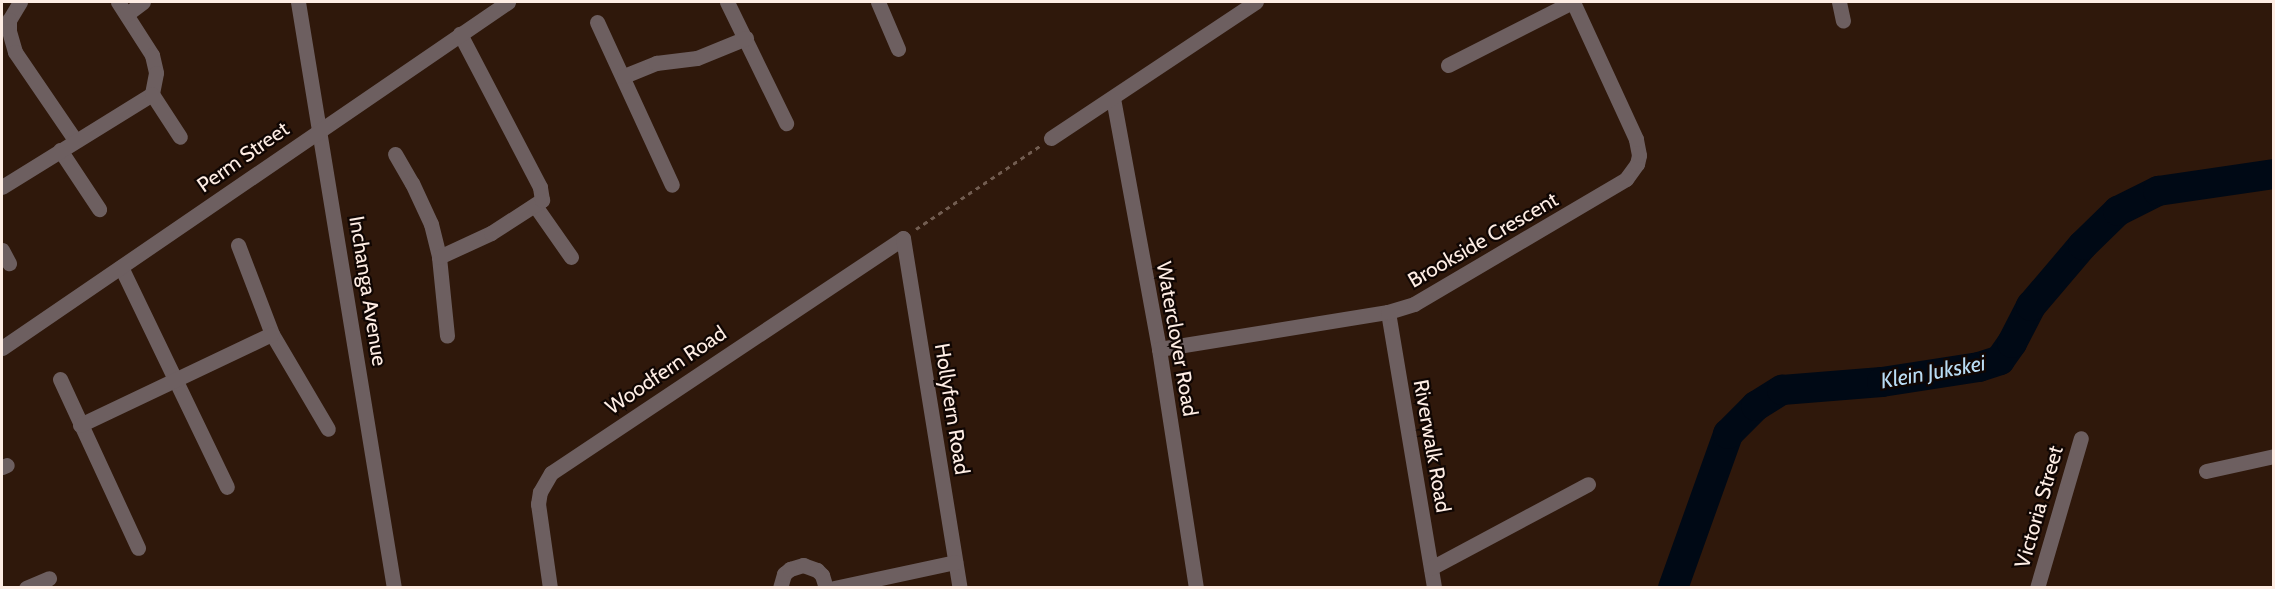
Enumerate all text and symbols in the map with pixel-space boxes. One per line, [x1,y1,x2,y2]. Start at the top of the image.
street label: Perm Street [192,116,294,198]
street label: Brookside Crescent [1404,187,1562,293]
street label: Inchanga Avenue [344,214,392,368]
street label: Waterclover Road [1151,260,1203,418]
street label: Woodfern Road [601,320,731,420]
street label: Hollyfern Road [929,342,975,476]
water label: Klein Jukskei [1879,350,1987,394]
street label: Riverwalk Road [1408,378,1456,514]
street label: Victoria Street [2010,443,2068,571]

